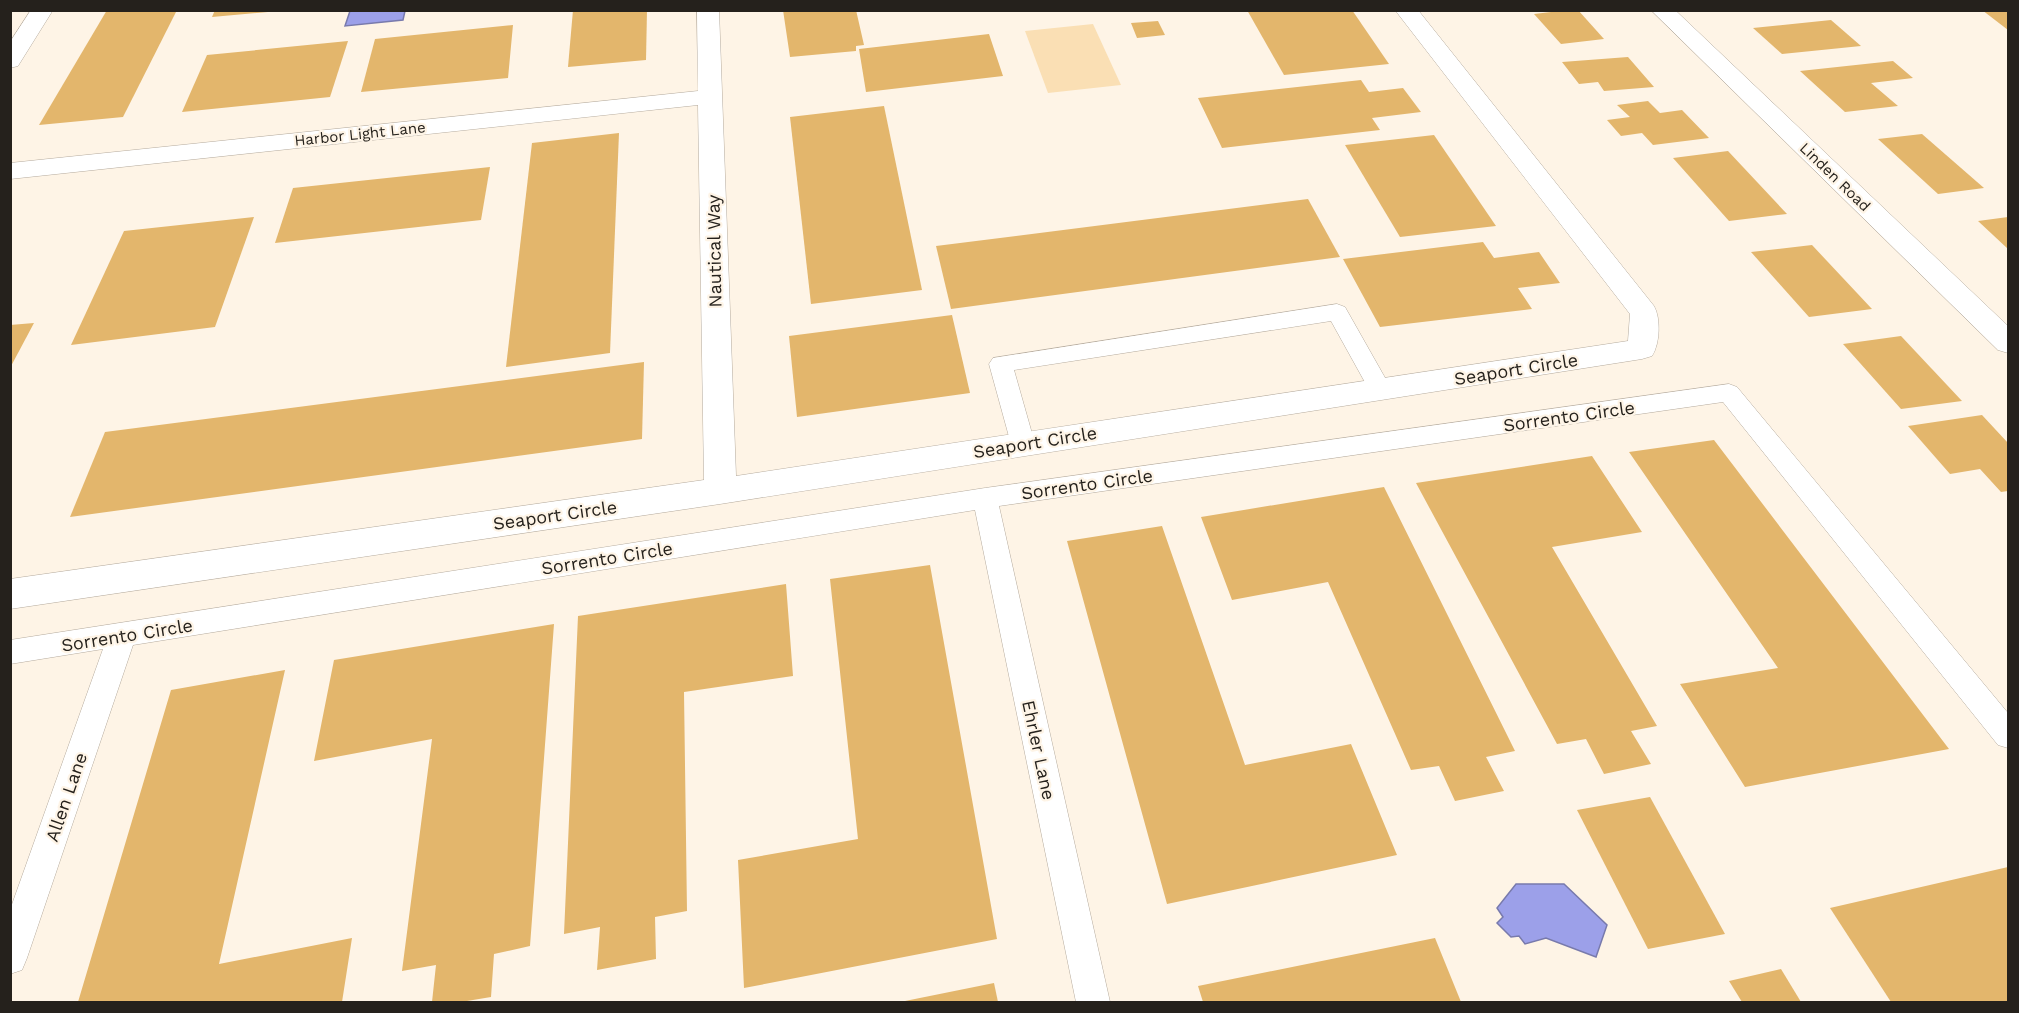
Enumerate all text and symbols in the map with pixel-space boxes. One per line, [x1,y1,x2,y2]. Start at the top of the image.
street label: Harbor Light Lane [294,118,426,150]
street label: Linden Road [1796,139,1874,215]
street label: Nautical Way [703,194,725,308]
street label: Seaport Circle [1453,349,1579,389]
street label: Sorrento Circle [1502,396,1636,436]
street label: Seaport Circle [972,422,1098,462]
street label: Sorrento Circle [1020,464,1154,504]
street label: Seaport Circle [492,496,618,534]
street label: Sorrento Circle [540,537,674,579]
street label: Sorrento Circle [60,614,194,656]
street label: Ehrler Lane [1018,698,1060,802]
street label: Allen Lane [41,750,91,844]

